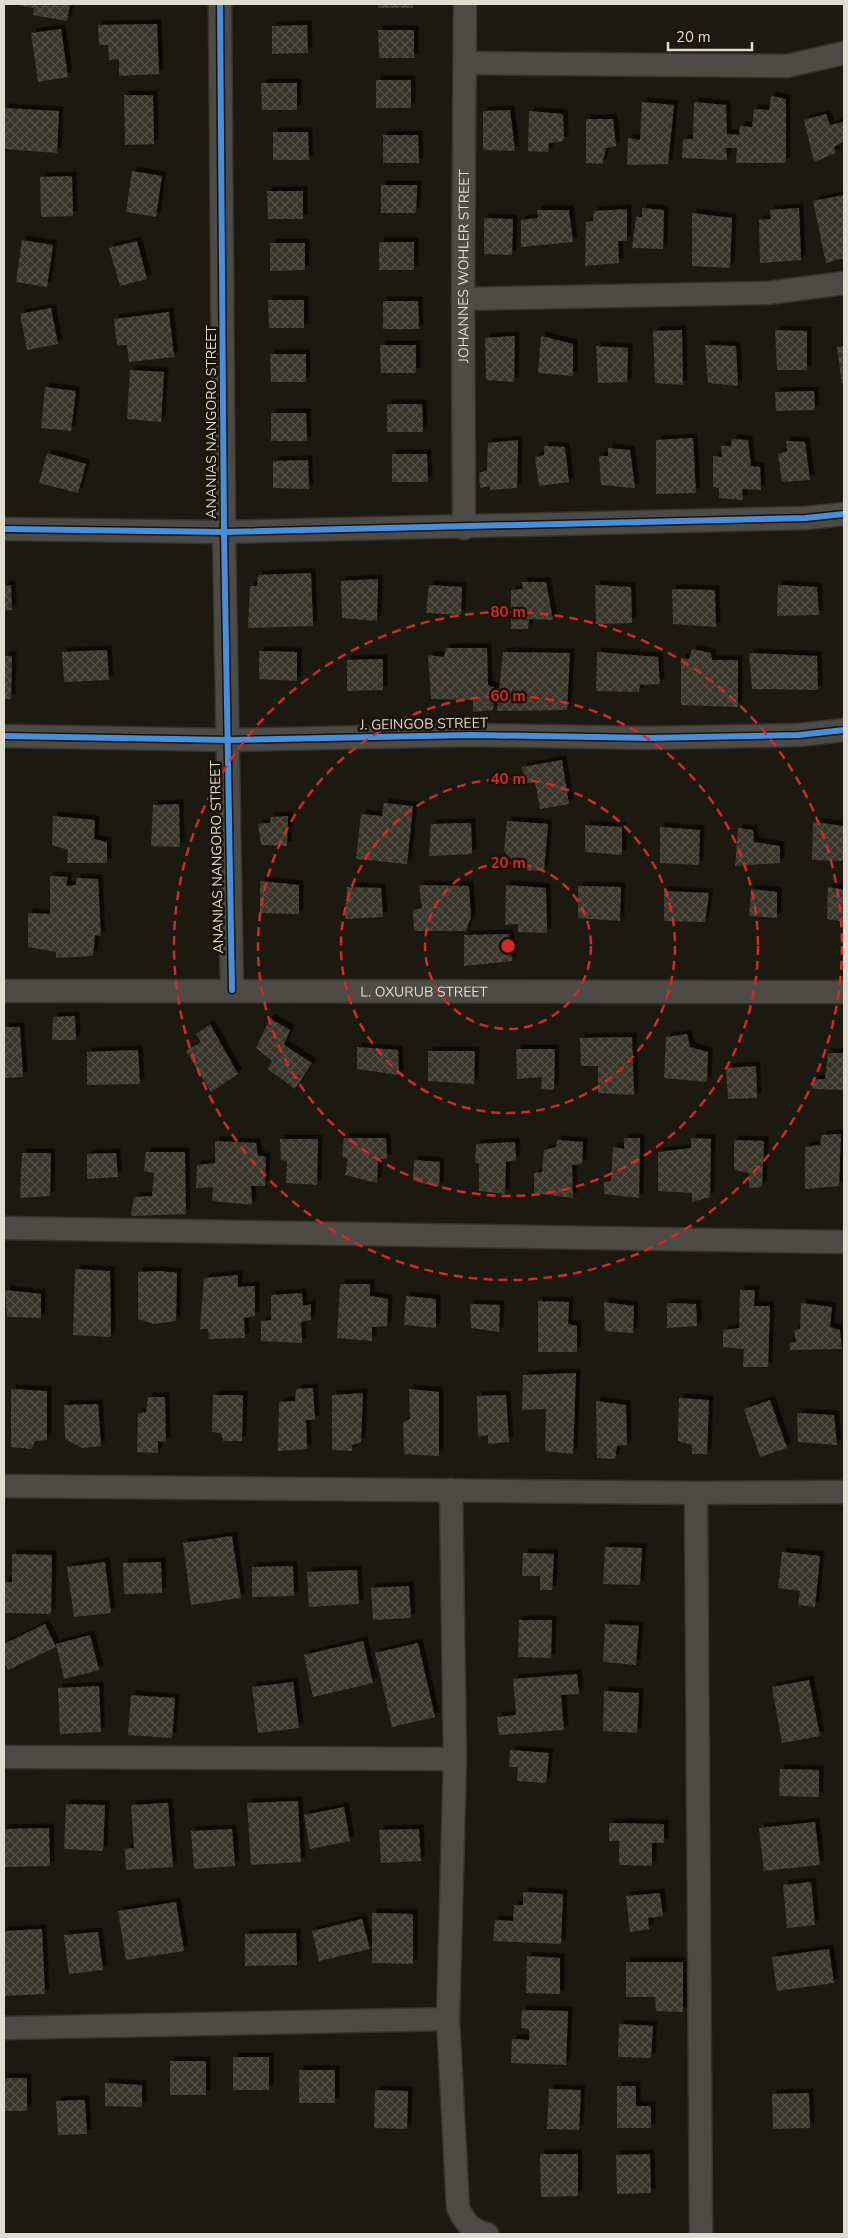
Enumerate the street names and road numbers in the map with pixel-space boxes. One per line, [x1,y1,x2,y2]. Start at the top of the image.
street label: JOHANNES WOHLER STREET [453,169,473,364]
street label: ANANIAS NANGORO STREET [202,325,221,519]
street label: J. GEINGOB STREET [359,713,489,735]
street label: ANANIAS NANGORO STREET [206,760,228,954]
street label: L. OXURUB STREET [360,982,488,1001]

